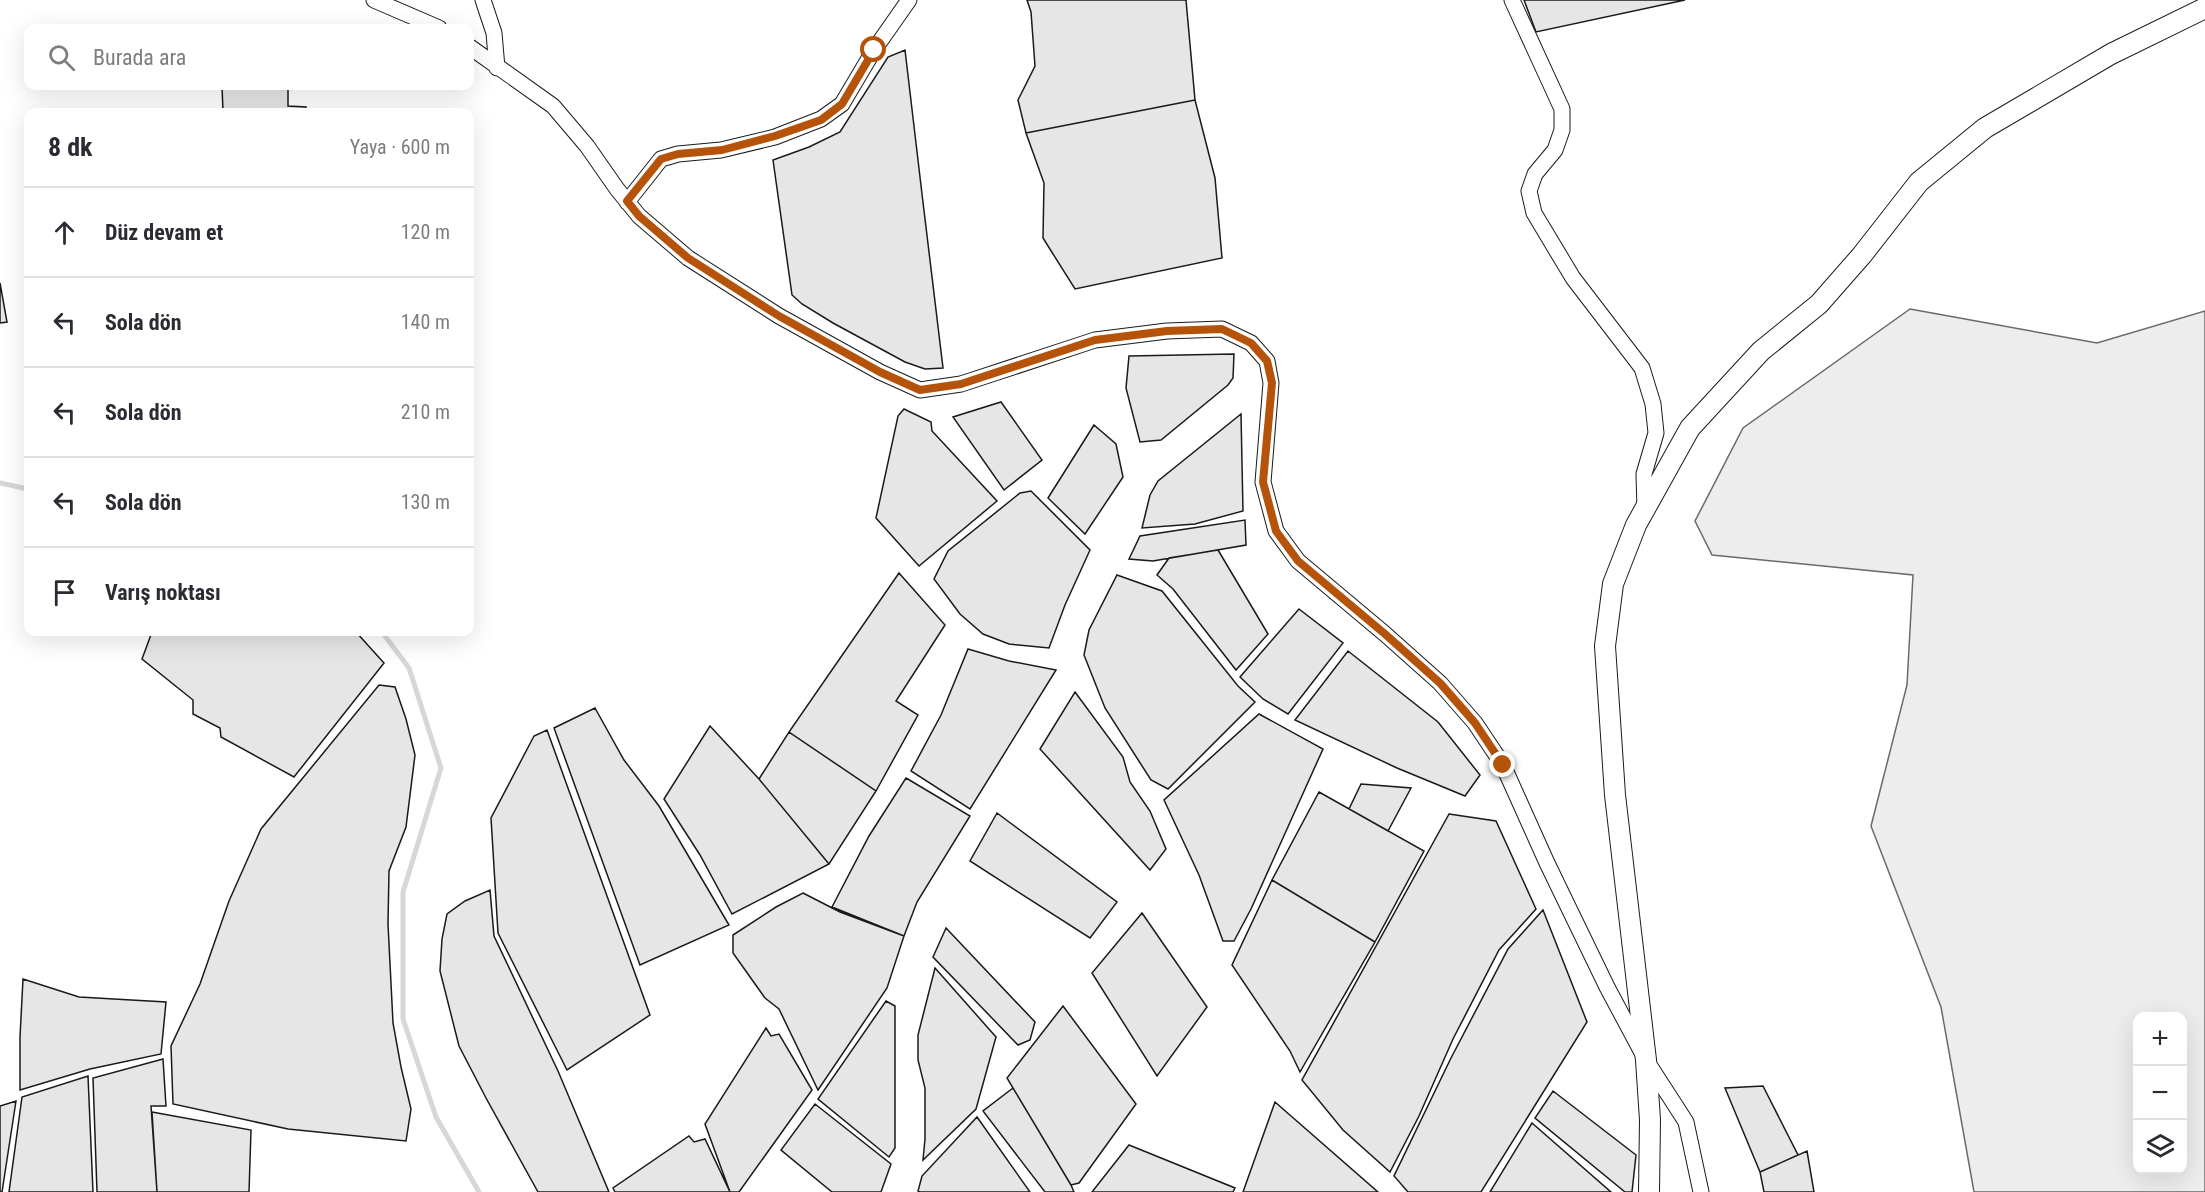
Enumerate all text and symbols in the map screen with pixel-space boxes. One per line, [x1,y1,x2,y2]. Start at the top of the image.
search box [24,24,474,90]
route start [860,36,886,62]
icon: search [45,41,78,74]
text: Burada ara [93,45,186,70]
text: 8 dk [48,132,92,162]
text: Yaya · 600 m [350,135,450,159]
icon: ahead [48,216,81,249]
text: Düz devam et [105,220,223,245]
text: 120 m [401,220,450,244]
icon: left [48,306,81,339]
text: Sola dön [105,310,181,335]
text: 140 m [401,310,450,334]
icon: left [48,396,81,429]
text: Sola dön [105,400,181,425]
text: 210 m [401,400,450,424]
icon: left [48,486,81,519]
text: Sola dön [105,490,181,515]
text: 130 m [401,490,450,514]
icon: arrive [48,576,81,609]
text: Varış noktası [105,580,221,605]
route end [1489,751,1515,777]
map controls [2133,1012,2187,1174]
button: + [2133,1012,2187,1066]
button: − [2133,1066,2187,1120]
button: layers [2133,1120,2187,1174]

